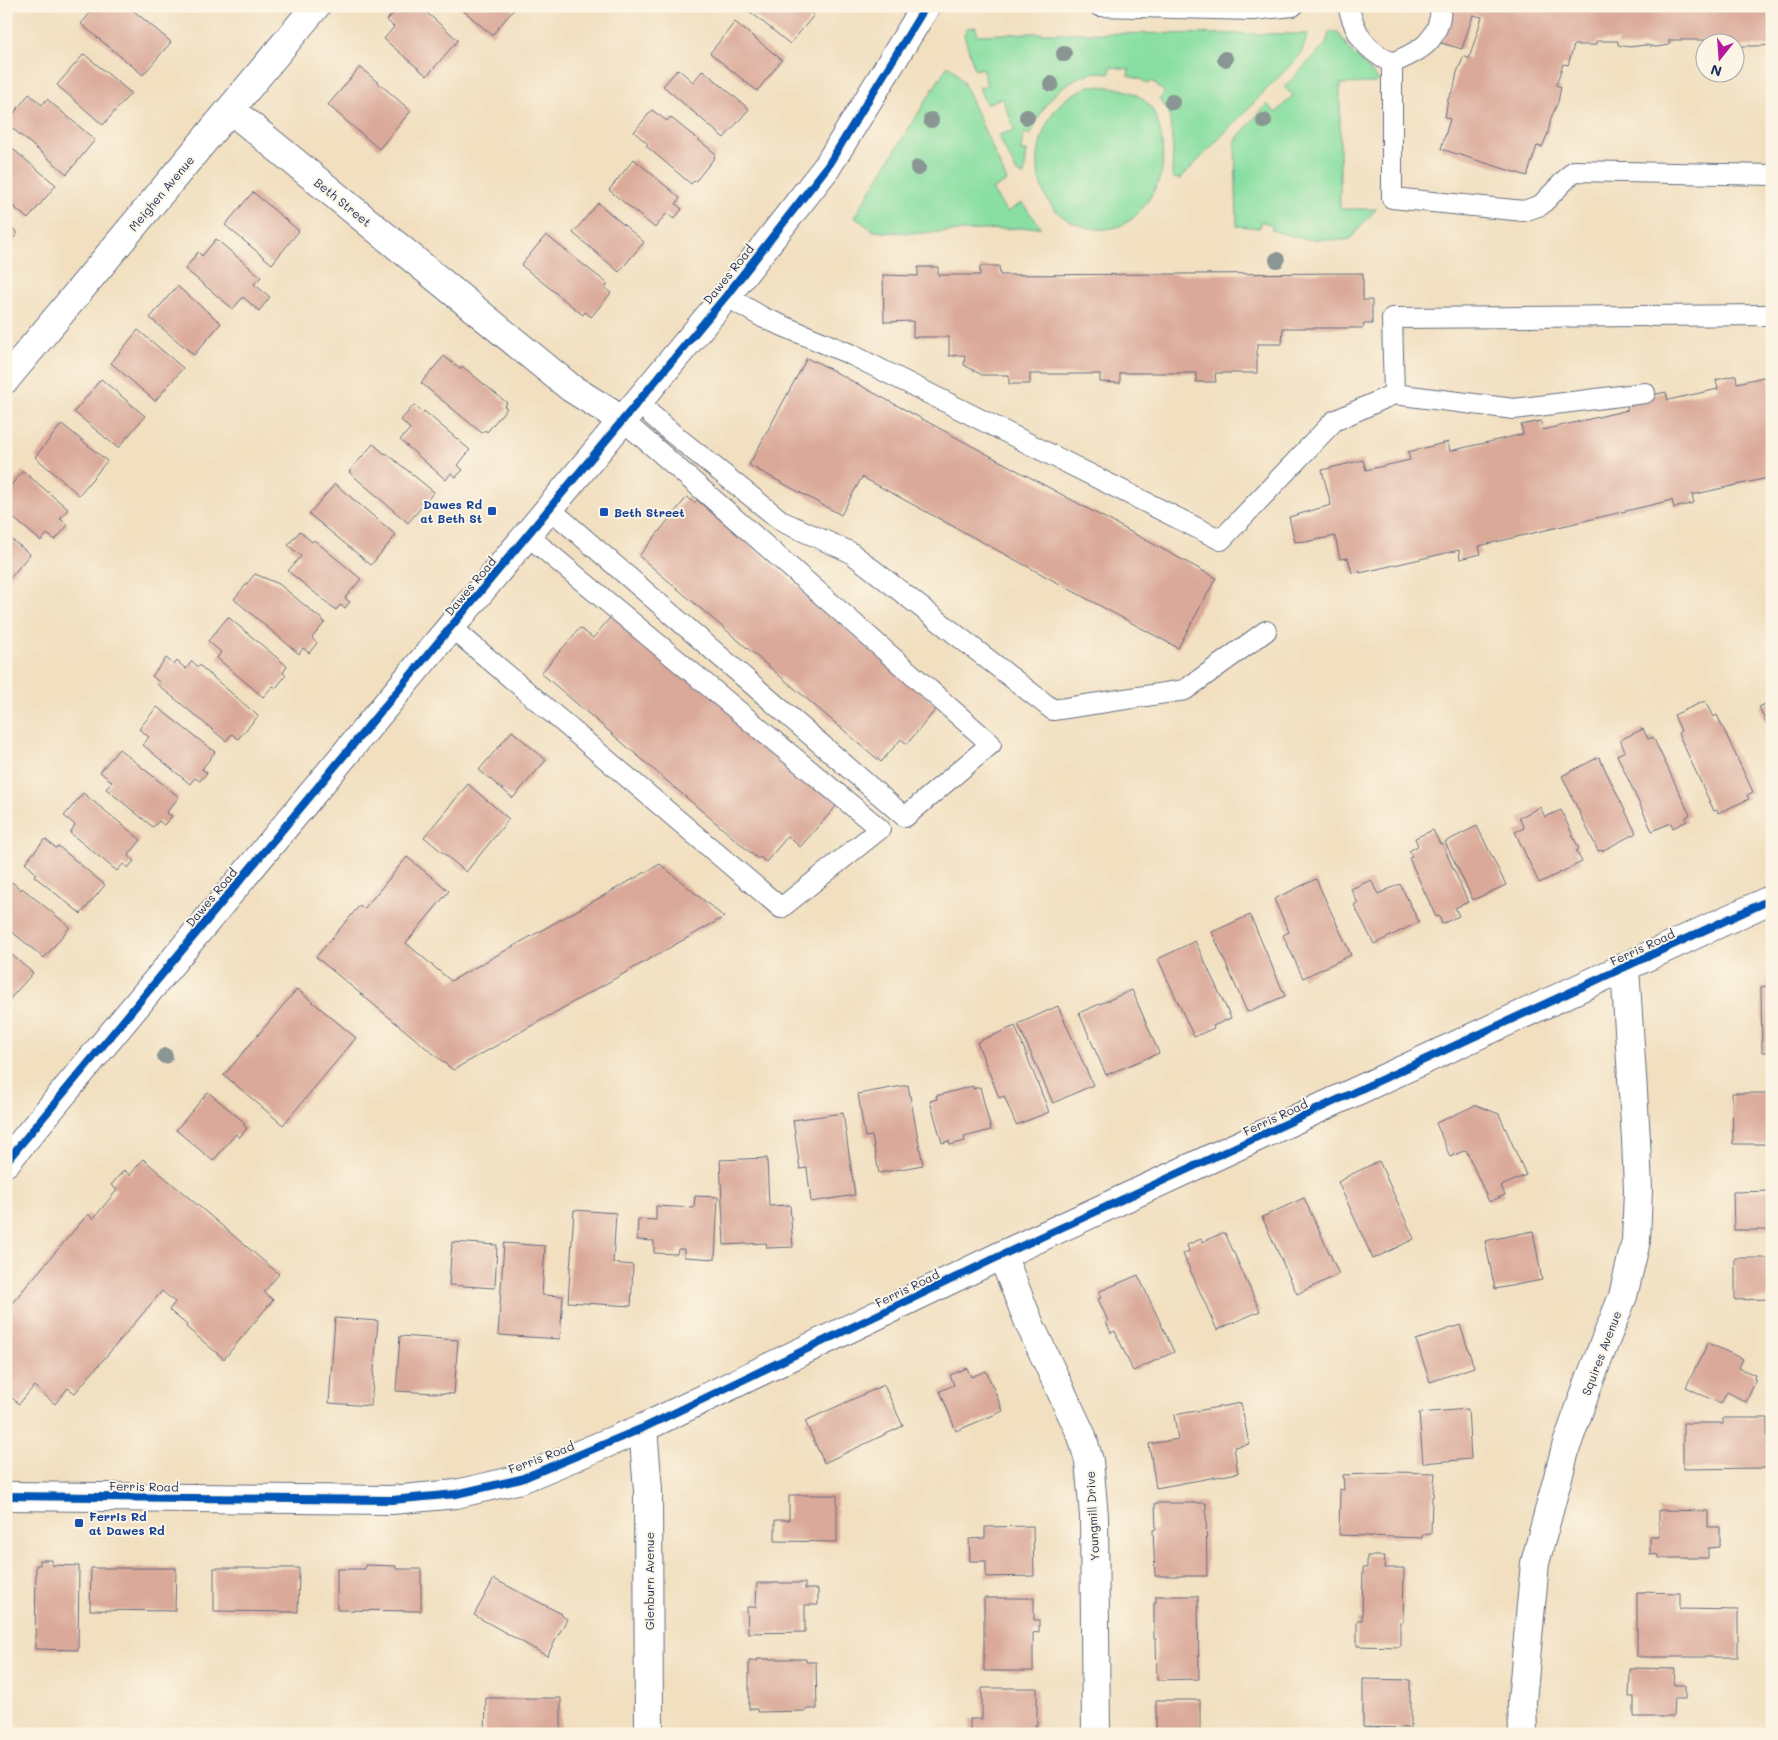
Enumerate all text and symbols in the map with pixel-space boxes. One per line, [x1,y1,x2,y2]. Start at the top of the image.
north arrow [1696,32,1746,82]
text: N [1708,60,1724,82]
street label: Meighen Avenue [125,152,197,234]
street label: Beth Street [311,174,375,230]
street label: Dawes Road [699,241,757,307]
place label: Dawes Rd at Beth St [420,496,482,526]
place label: Beth Street [614,504,685,520]
marker: Dawes Rd at Beth St [486,505,498,517]
marker: Beth Street [598,506,610,518]
street label: Dawes Road [441,553,500,619]
street label: Dawes Road [182,864,241,930]
street label: Ferris Road [1607,925,1677,969]
street label: Ferris Road [1240,1095,1310,1139]
street label: Ferris Road [872,1265,942,1310]
street label: Squires Avenue [1578,1308,1624,1398]
street label: Ferris Road [506,1437,577,1477]
street label: Youngmill Drive [1082,1471,1102,1561]
street label: Ferris Road [109,1477,179,1495]
place label: Ferris Rd at Dawes Rd [89,1508,165,1538]
marker: Ferris Rd at Dawes Rd [73,1517,85,1529]
street label: Glenburn Avenue [641,1532,657,1630]

